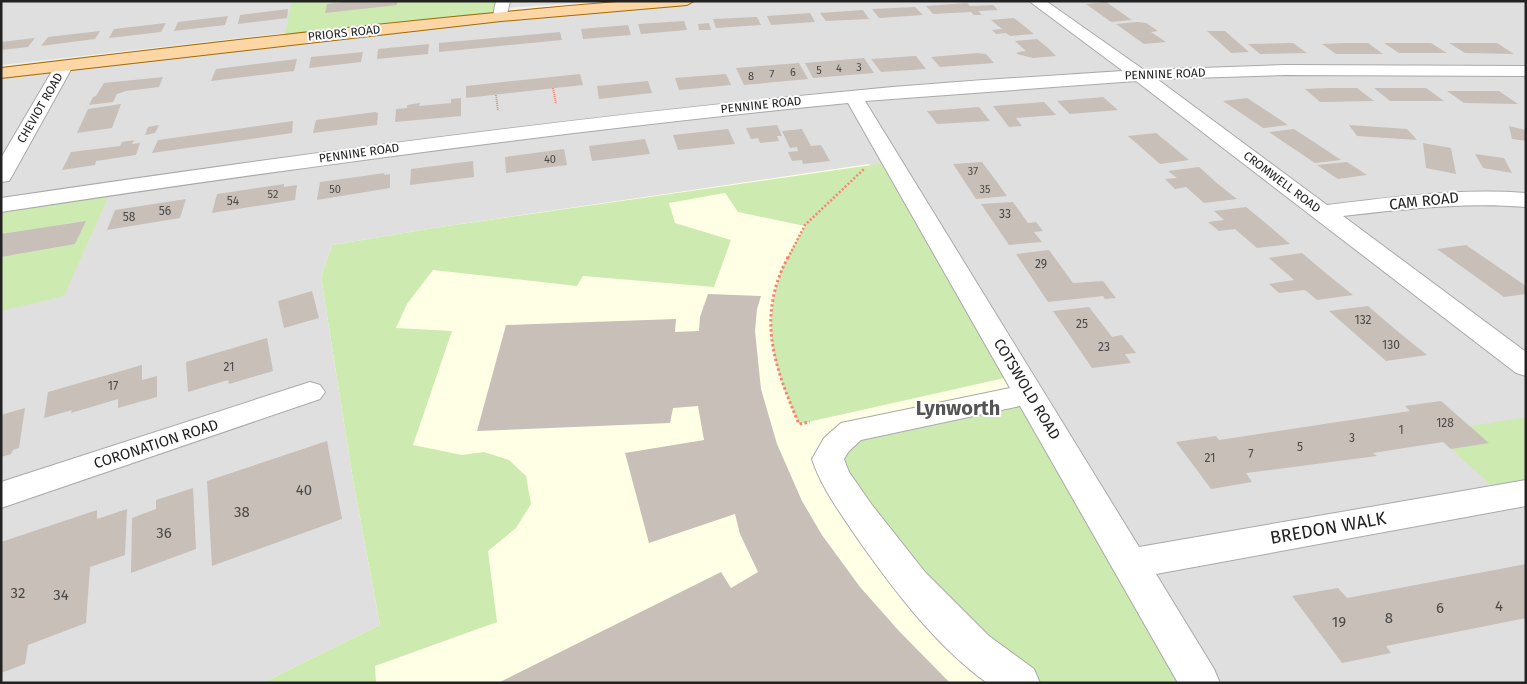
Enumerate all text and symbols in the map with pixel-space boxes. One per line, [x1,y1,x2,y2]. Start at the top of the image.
street label: PRIORS ROAD [307,22,381,44]
house number: 3 [856,61,862,74]
house number: 4 [836,62,842,75]
house number: 5 [816,64,822,77]
house number: 6 [790,66,796,79]
street label: PENNINE ROAD [1124,66,1206,82]
house number: 7 [770,68,775,81]
street label: CHEVIOT ROAD [14,70,66,146]
house number: 8 [748,70,754,83]
street label: PENNINE ROAD [720,94,802,116]
street label: PENNINE ROAD [318,140,400,166]
street label: CROMWELL ROAD [1241,148,1323,216]
house number: 40 [544,153,556,166]
house number: 37 [968,165,978,178]
house number: 50 [329,183,341,196]
house number: 35 [980,183,991,196]
house number: 52 [268,188,278,201]
street label: CAM ROAD [1388,188,1460,214]
house number: 54 [227,194,240,208]
house number: 56 [159,204,171,218]
house number: 33 [999,207,1011,221]
house number: 58 [123,210,136,224]
house number: 29 [1035,257,1047,271]
house number: 132 [1354,313,1372,327]
house number: 25 [1076,317,1088,331]
street label: COTSWOLD ROAD [990,335,1064,443]
house number: 130 [1382,338,1400,352]
house number: 23 [1098,340,1110,354]
house number: 21 [224,360,234,374]
house number: 17 [108,379,118,393]
district label: Lynworth [916,396,1000,420]
street label: CORONATION ROAD [91,415,221,473]
house number: 128 [1436,416,1454,430]
house number: 1 [1398,423,1404,437]
house number: 3 [1349,431,1355,445]
house number: 5 [1297,440,1303,454]
house number: 7 [1248,447,1254,461]
house number: 21 [1205,451,1215,465]
house number: 40 [296,481,312,499]
house number: 38 [234,503,250,521]
street label: BREDON WALK [1268,507,1388,549]
house number: 36 [156,524,172,542]
house number: 32 [11,584,25,602]
house number: 34 [53,586,69,604]
house number: 4 [1495,597,1503,615]
house number: 6 [1436,599,1444,617]
house number: 8 [1385,609,1393,627]
house number: 19 [1332,613,1346,631]

